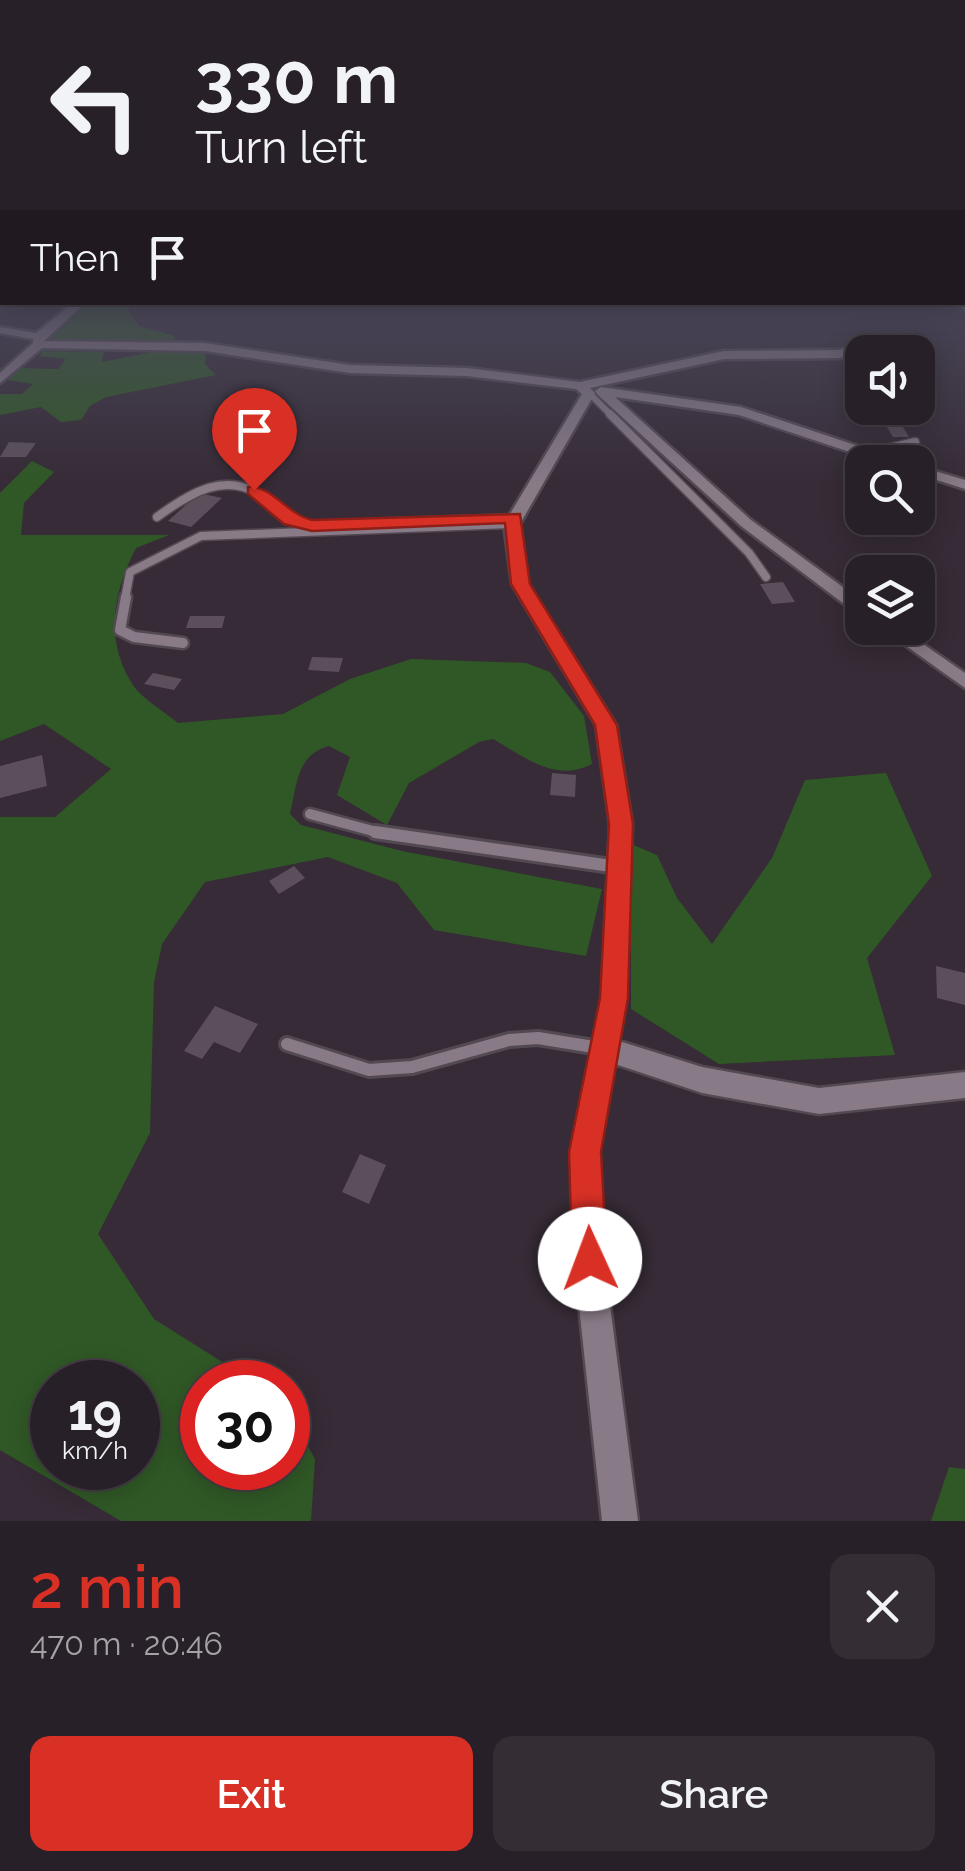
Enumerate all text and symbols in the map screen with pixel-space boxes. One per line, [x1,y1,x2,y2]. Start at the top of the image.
text: 330 m [195,37,398,119]
icon: left [30,40,160,170]
text: Turn left [195,121,367,174]
icon: arrive [140,230,195,285]
text: Then [30,235,120,280]
map controls [845,335,935,645]
button: sound [845,335,935,425]
pin [212,388,297,491]
icon: arrive [227,403,282,458]
button: search [845,445,935,535]
button: layers [845,555,935,645]
position arrow [538,1207,642,1311]
speed limit sign: 30 [180,1360,310,1490]
text: 19 [68,1383,122,1442]
text: km/h [62,1435,128,1465]
text: 2 min [30,1552,184,1622]
button: close [830,1554,935,1659]
text: 470 m · 20:46 [30,1625,223,1662]
button: Exit [30,1736,473,1851]
button: Share [493,1736,935,1851]

